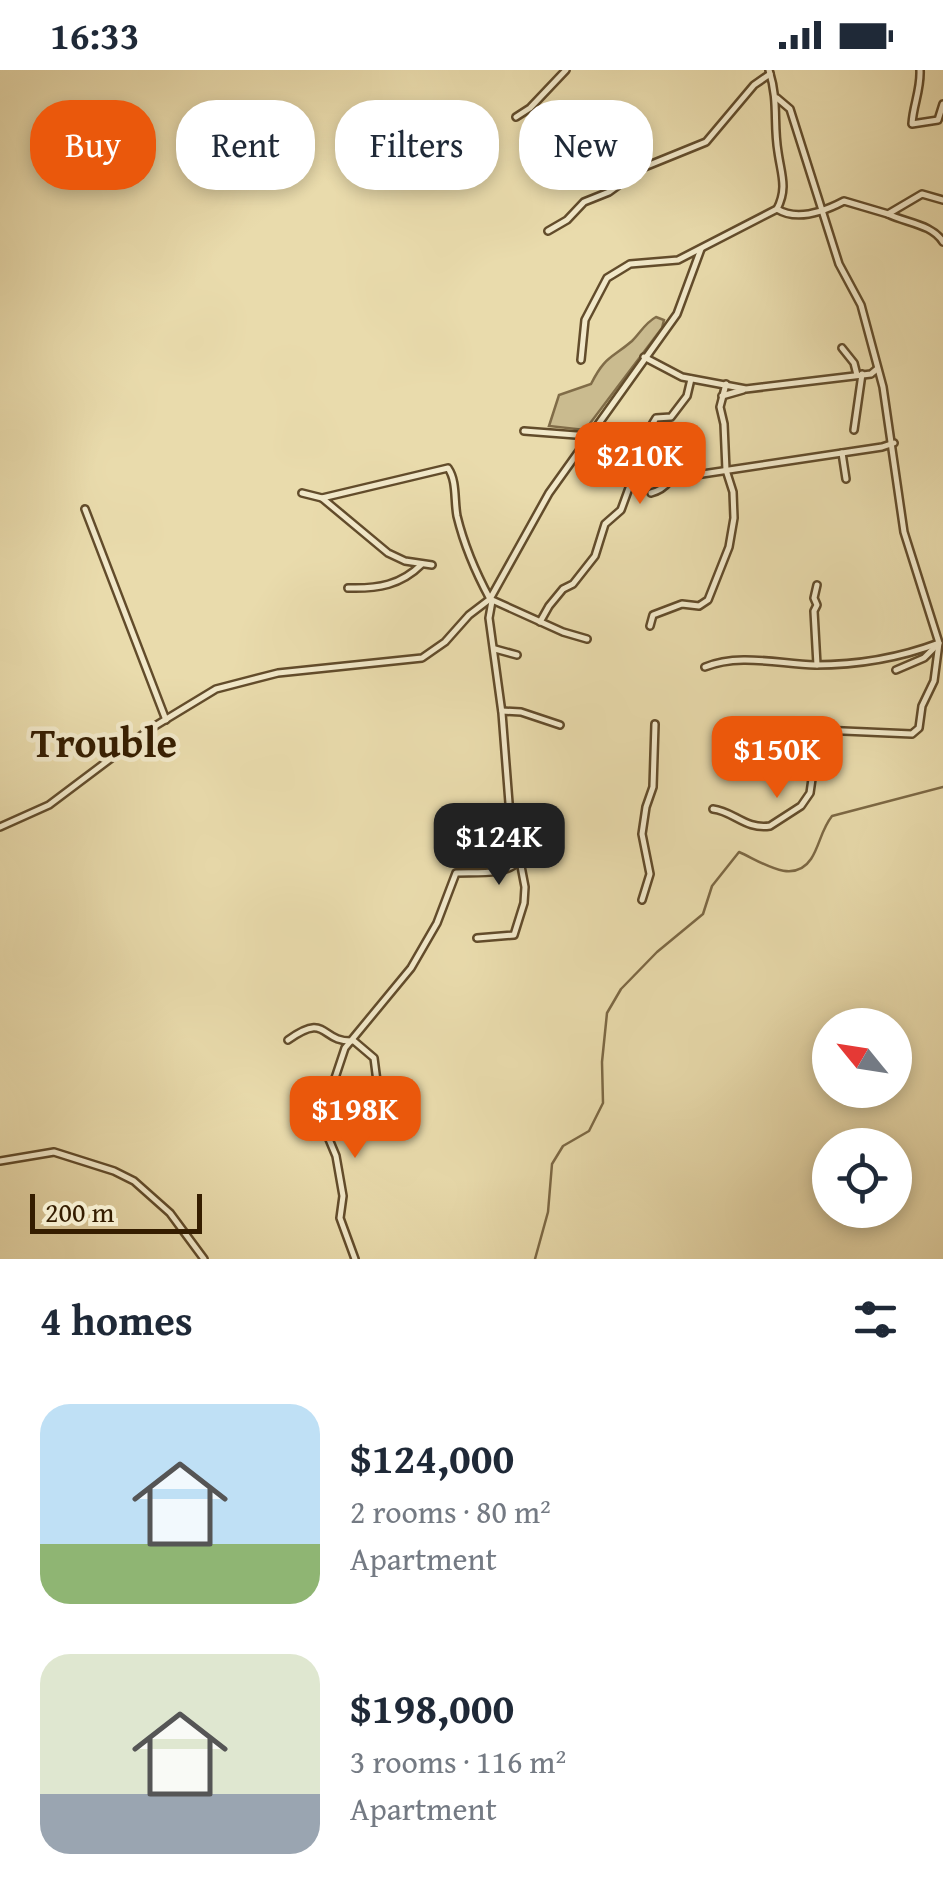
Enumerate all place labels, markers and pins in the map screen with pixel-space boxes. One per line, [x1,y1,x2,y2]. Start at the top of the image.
pin: $210K [570,422,710,507]
pin: $150K [707,716,847,801]
pin: $124K [429,803,569,888]
pin: $198K [285,1076,425,1161]

